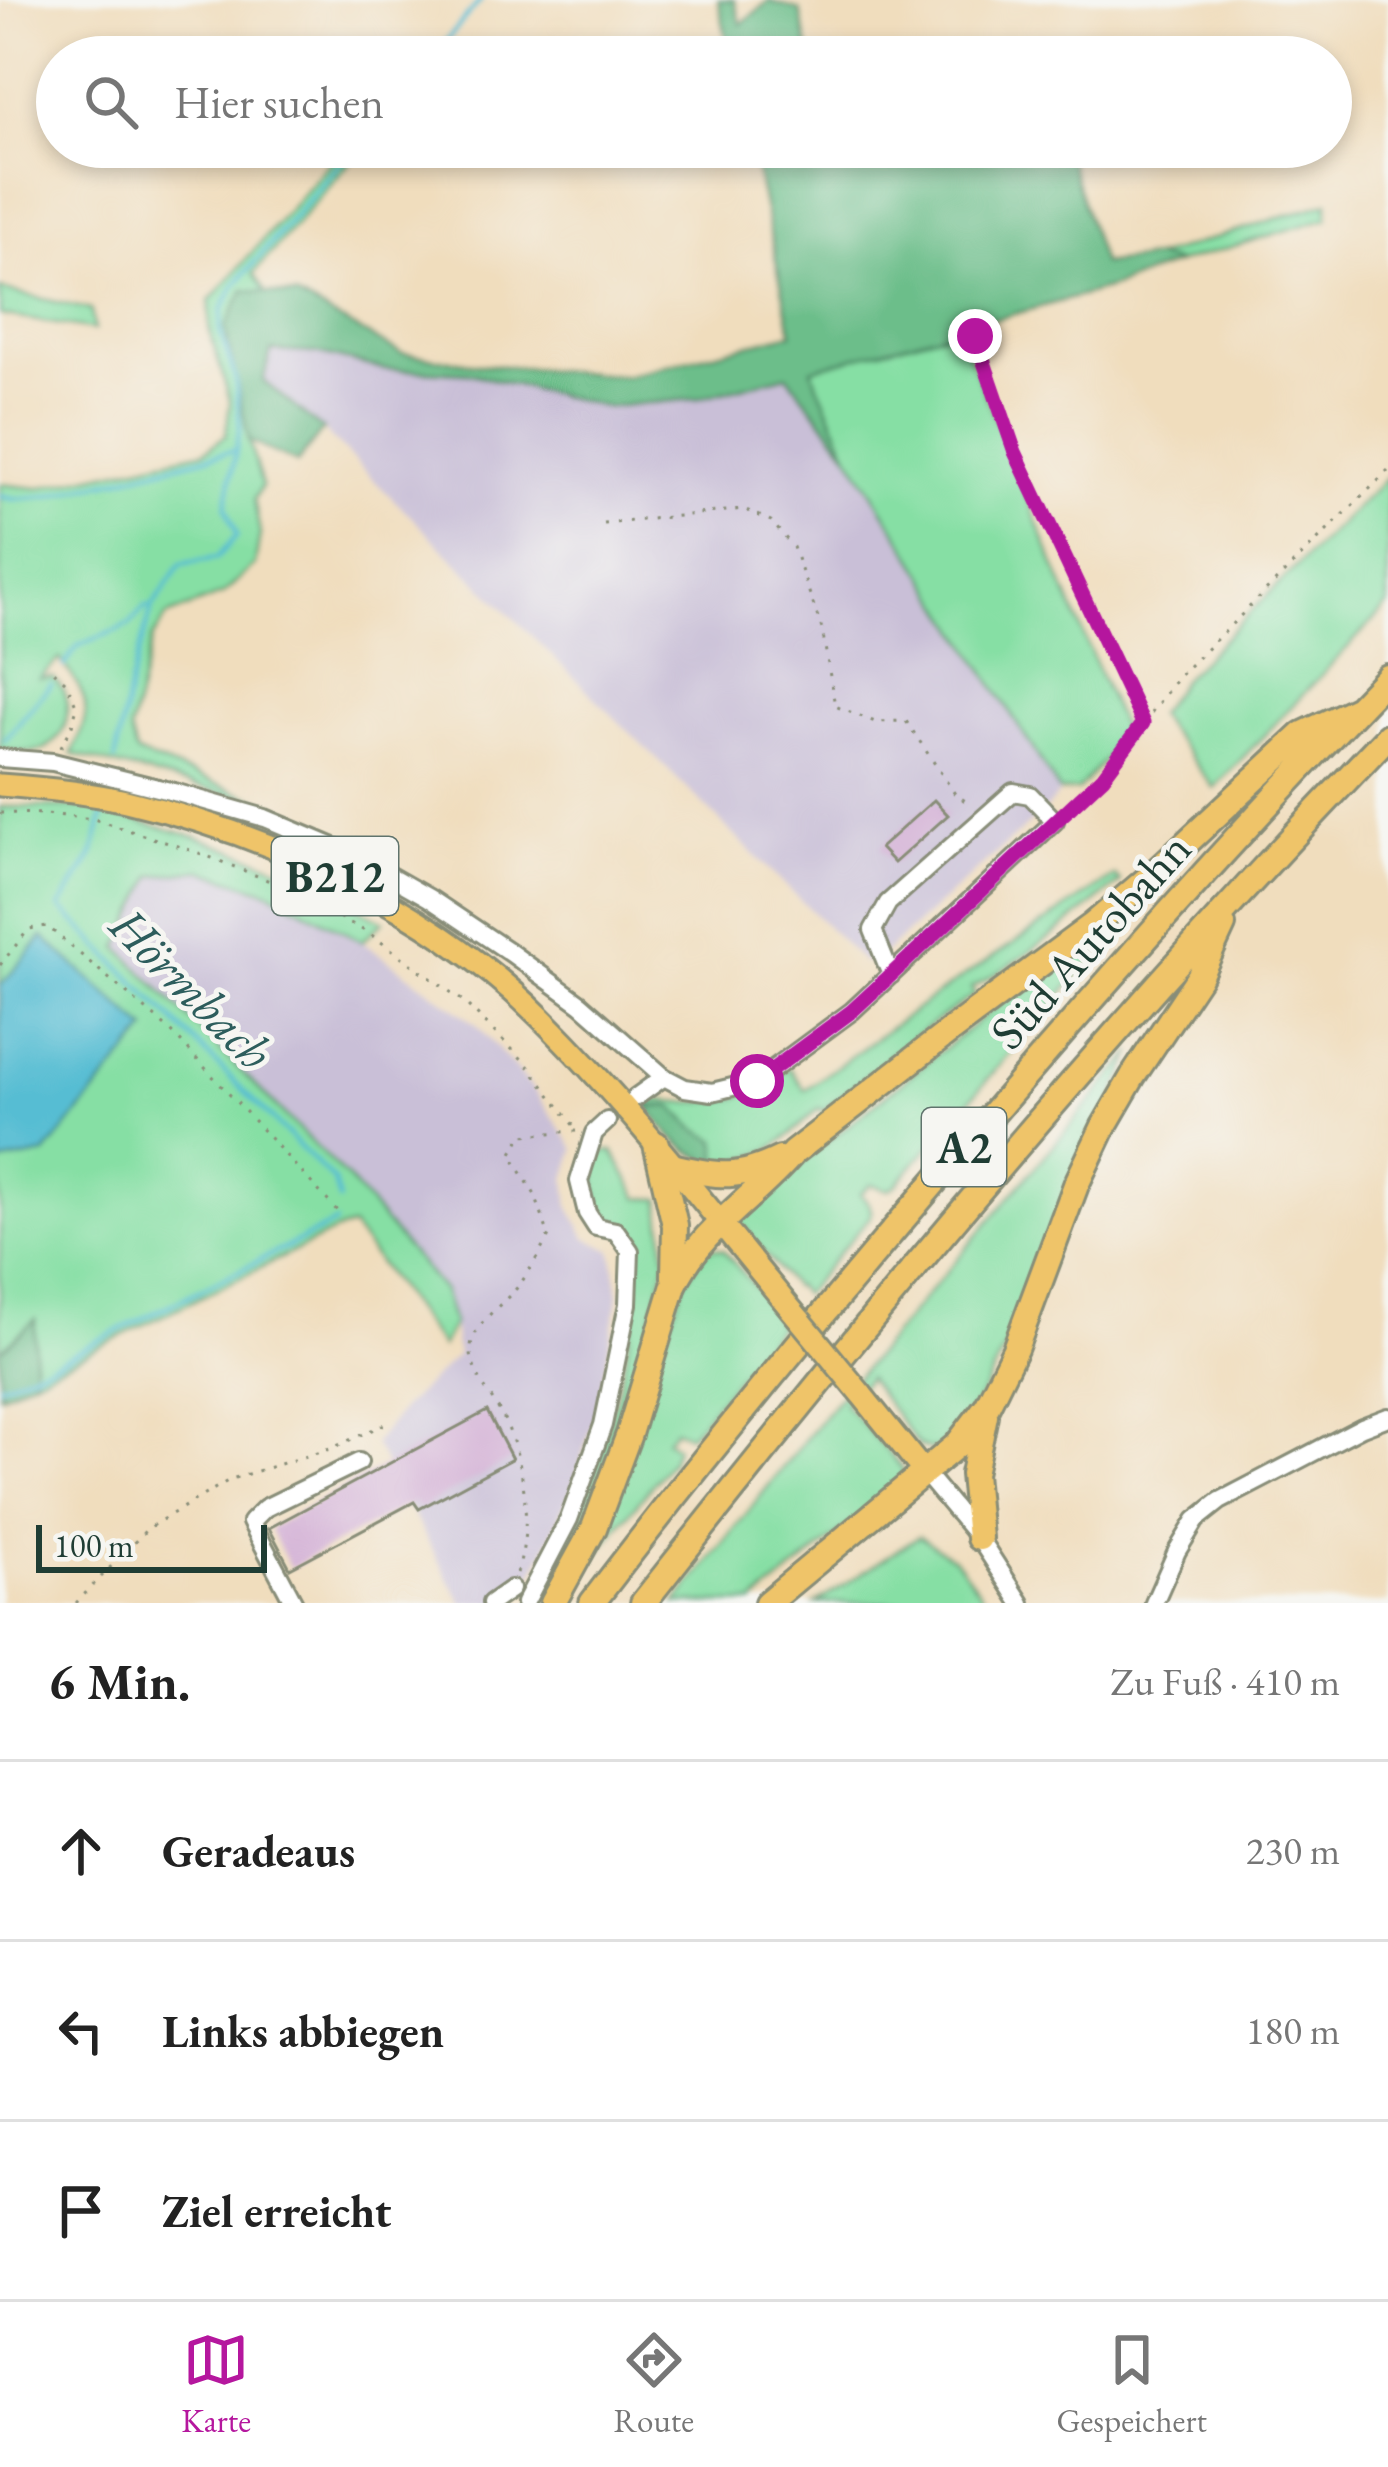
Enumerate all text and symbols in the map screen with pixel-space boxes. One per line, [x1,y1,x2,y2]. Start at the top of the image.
search box [36,36,1352,168]
icon: search [78,69,144,135]
text: Hier suchen [174,73,384,131]
route end [948,309,1002,363]
street label: Süd Autobahn [976,818,1204,1062]
road number: B212 [272,837,398,915]
water label: Hörmbach [95,891,288,1084]
route start [730,1054,784,1108]
road number: A2 [922,1108,1006,1186]
scale bar [36,1519,267,1572]
text: 100 m [54,1524,134,1567]
text: 6 Min. [48,1648,190,1714]
text: Zu Fuß · 410 m [1110,1656,1340,1707]
icon: ahead [48,1818,114,1884]
text: Geradeaus [162,1822,355,1880]
text: 230 m [1246,1825,1340,1876]
icon: left [48,1998,114,2064]
text: Links abbiegen [162,2002,444,2060]
text: 180 m [1246,2005,1340,2056]
icon: arrive [48,2178,114,2244]
text: Ziel erreicht [162,2182,391,2240]
tab: Karte [181,2327,251,2442]
tab: Route [614,2327,694,2442]
tab: Gespeichert [1056,2327,1207,2442]

